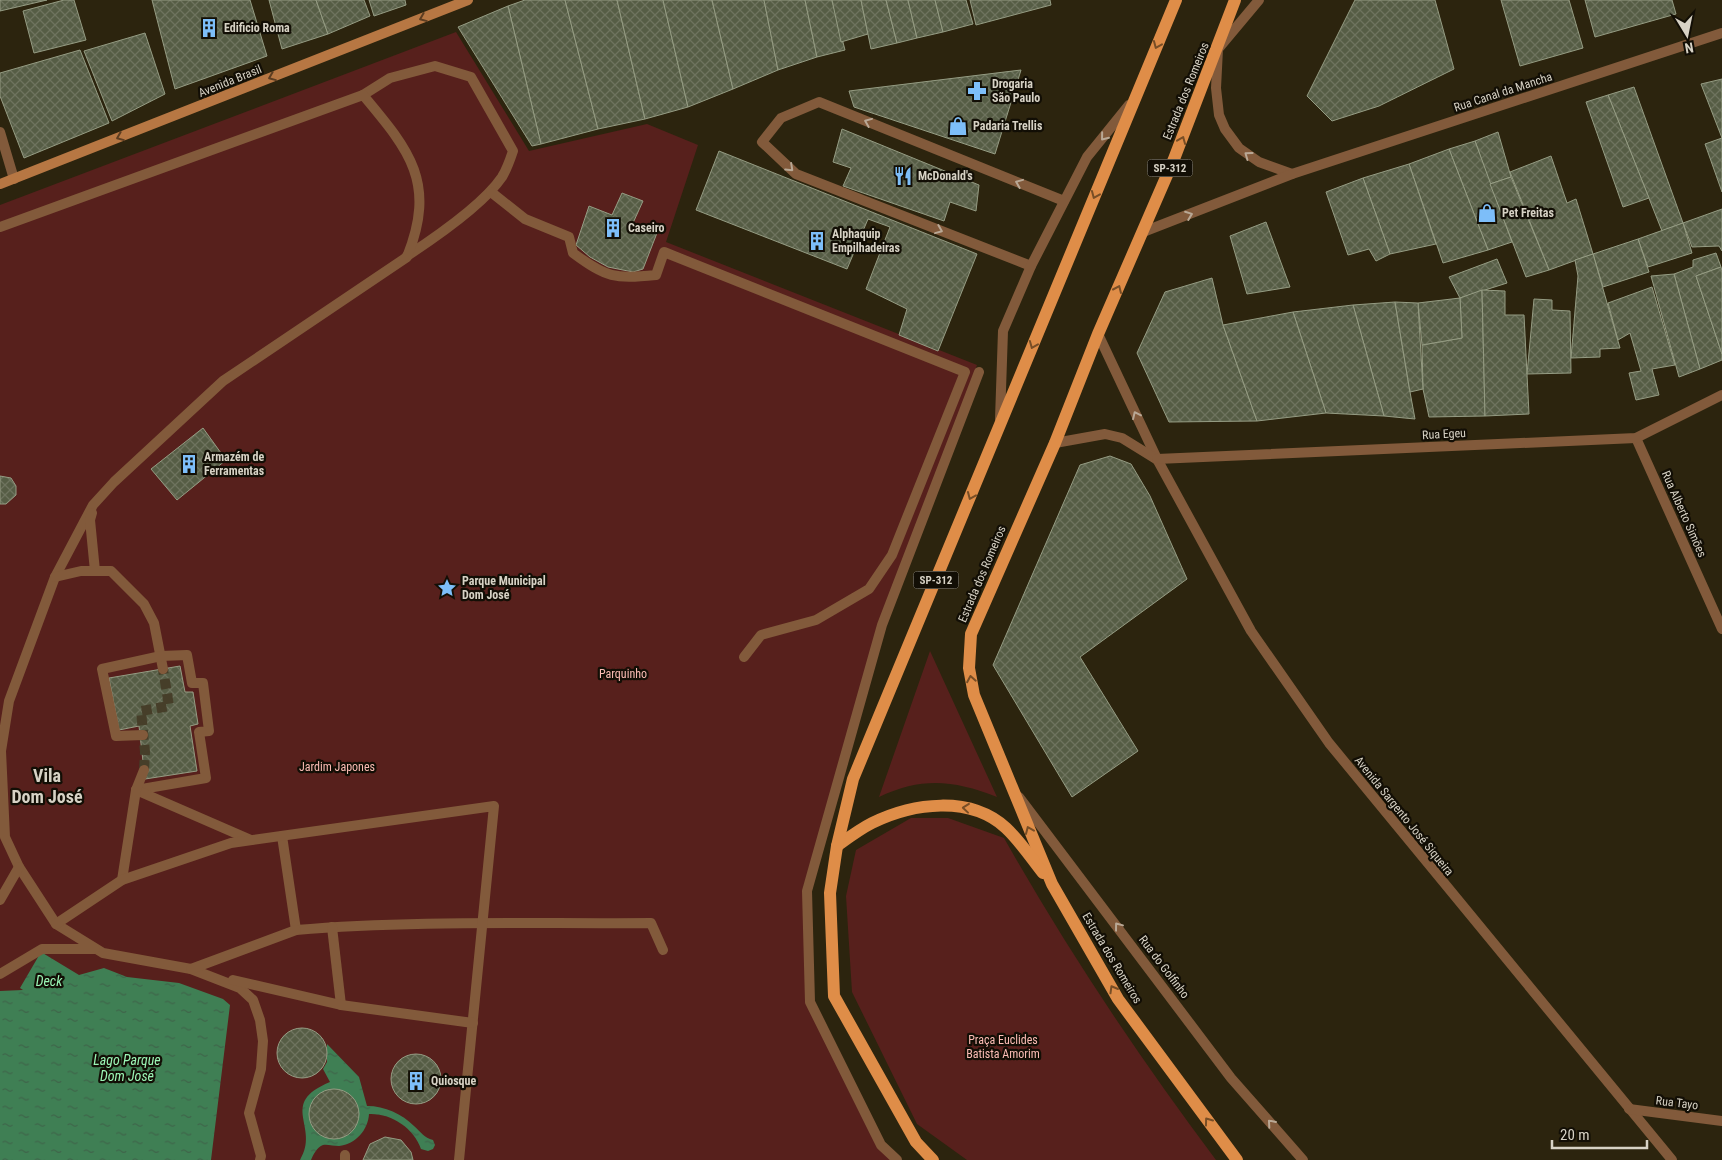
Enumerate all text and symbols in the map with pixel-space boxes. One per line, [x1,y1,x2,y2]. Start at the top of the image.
north arrow [1662,10,1712,60]
one-way arrow [419,12,428,22]
building icon: Edificio Roma [198,17,220,39]
place label: Edificio Roma [224,21,290,35]
text: N [1684,39,1695,56]
one-way arrow [1153,40,1164,49]
street label: Estrada dos Romeiros [1160,40,1212,142]
street label: Avenida Brasil [196,62,264,100]
street label: Rua Canal da Mancha [1452,69,1554,114]
one-way arrow [268,72,276,82]
place label: Drogaria São Paulo [992,77,1040,105]
pharmacy icon: Drogaria São Paulo [966,80,988,102]
shop icon: Padaria Trellis [947,115,969,137]
one-way arrow [864,118,873,128]
place label: Padaria Trellis [973,119,1043,133]
one-way arrow [117,131,125,141]
one-way arrow [1100,131,1109,140]
one-way arrow [1176,136,1186,145]
one-way arrow [1244,152,1254,161]
road number: SP-312 [1148,160,1192,177]
one-way arrow [784,162,793,171]
restaurant icon: McDonald's [892,165,914,187]
place label: McDonald's [918,169,973,183]
one-way arrow [1015,179,1024,189]
one-way arrow [1091,190,1102,199]
shop icon: Pet Freitas [1476,202,1498,224]
place label: Pet Freitas [1502,206,1554,220]
one-way arrow [1184,211,1192,221]
building icon: Caseiro [602,217,624,239]
place label: Caseiro [628,221,664,235]
one-way arrow [934,224,943,235]
place label: Alphaquip Empilhadeiras [832,227,901,255]
building icon: Alphaquip Empilhadeiras [806,230,828,252]
one-way arrow [1111,285,1122,294]
one-way arrow [1029,340,1039,349]
one-way arrow [1132,411,1143,420]
street label: Rua Egeu [1422,426,1466,442]
place label: Armazém de Ferramentas [204,450,265,478]
building icon: Armazém de Ferramentas [178,453,200,475]
street label: Rua Alberto Simões [1659,469,1709,559]
one-way arrow [967,491,978,500]
street label: Estrada dos Romeiros [955,524,1009,624]
road number: SP-312 [914,572,958,588]
place label: Parque Municipal Dom José [462,574,546,602]
place icon: Parque Municipal Dom José [436,577,458,599]
park label: Parquinho [599,667,647,681]
one-way arrow [966,675,976,683]
street label: Avenida Sargento José Siqueira [1352,754,1457,879]
park label: Jardim Japones [299,760,375,774]
district label: Vila Dom José [11,765,83,807]
one-way arrow [961,803,969,814]
one-way arrow [1025,826,1036,835]
street label: Estrada dos Romeiros [1079,910,1145,1006]
one-way arrow [1115,922,1124,932]
street label: Rua do Golfinho [1136,933,1192,1001]
water label: Deck [36,973,63,989]
one-way arrow [1109,986,1119,995]
park label: Praça Euclides Batista Amorim [966,1033,1040,1061]
water label: Lago Parque Dom José [93,1052,161,1084]
building icon: Quiosque [405,1070,427,1092]
place label: Quiosque [431,1074,476,1088]
street label: Rua Tayo [1655,1093,1699,1113]
one-way arrow [1206,1118,1214,1127]
scale bar [1552,1118,1647,1150]
one-way arrow [1268,1120,1277,1129]
text: 20 m [1560,1126,1590,1144]

